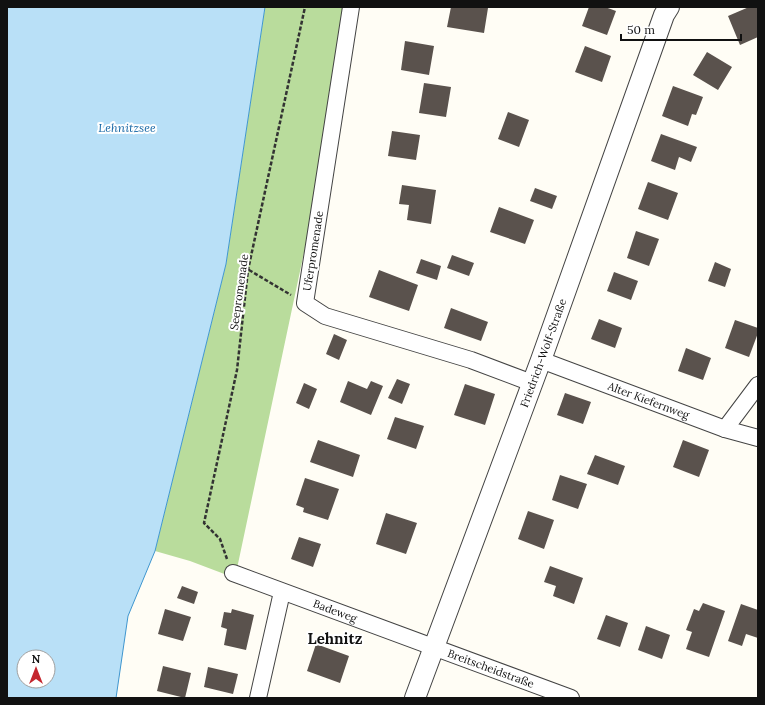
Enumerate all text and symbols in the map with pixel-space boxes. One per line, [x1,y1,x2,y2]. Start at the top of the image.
scale bar [621,16,741,42]
text: 50 m [627,22,655,37]
water label: Lehnitzsee [98,120,156,135]
street label: Uferpromenade [300,210,326,292]
street label: Seepromenade [227,253,251,331]
street label: Friedrich-Wolf-Straße [517,297,569,409]
street label: Alter Kiefernweg [605,378,692,422]
street label: Badeweg [311,596,360,626]
district label: Lehnitz [308,629,363,648]
street label: Breitscheidstraße [446,646,536,691]
north arrow [16,649,56,689]
text: N [32,652,41,666]

